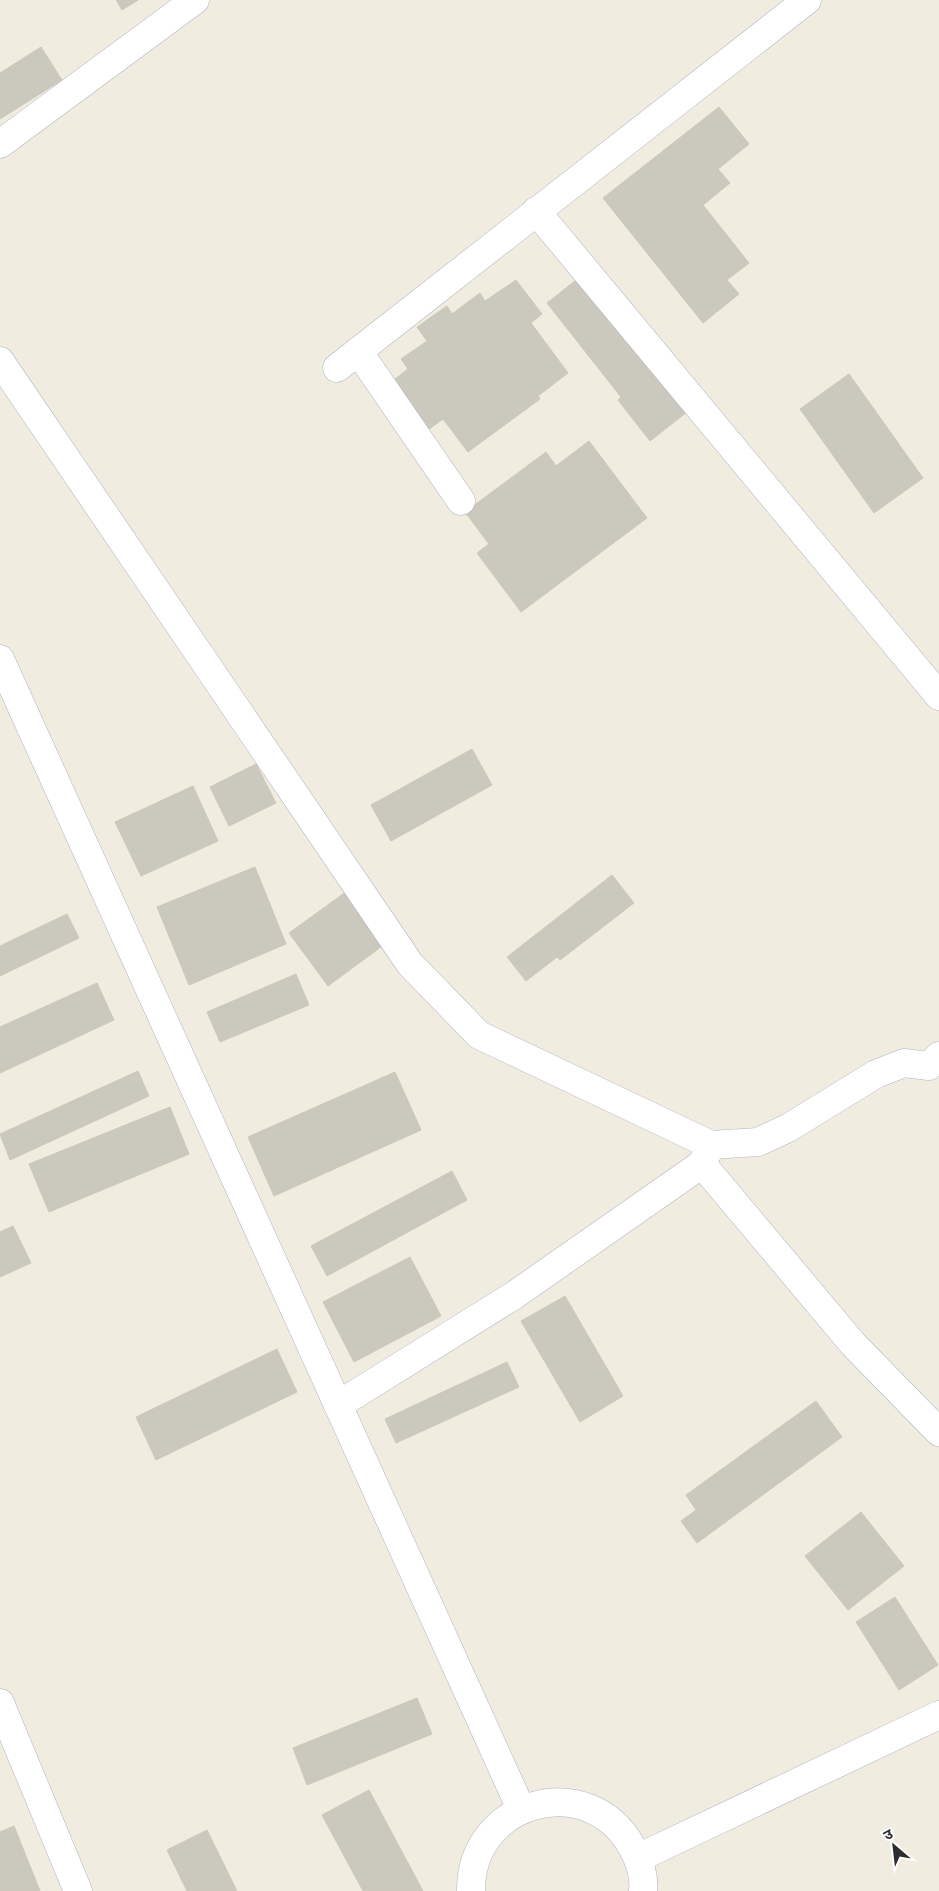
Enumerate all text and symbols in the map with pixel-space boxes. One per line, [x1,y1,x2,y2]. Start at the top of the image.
north arrow [869,1821,919,1871]
text: उ [881,1825,896,1844]

